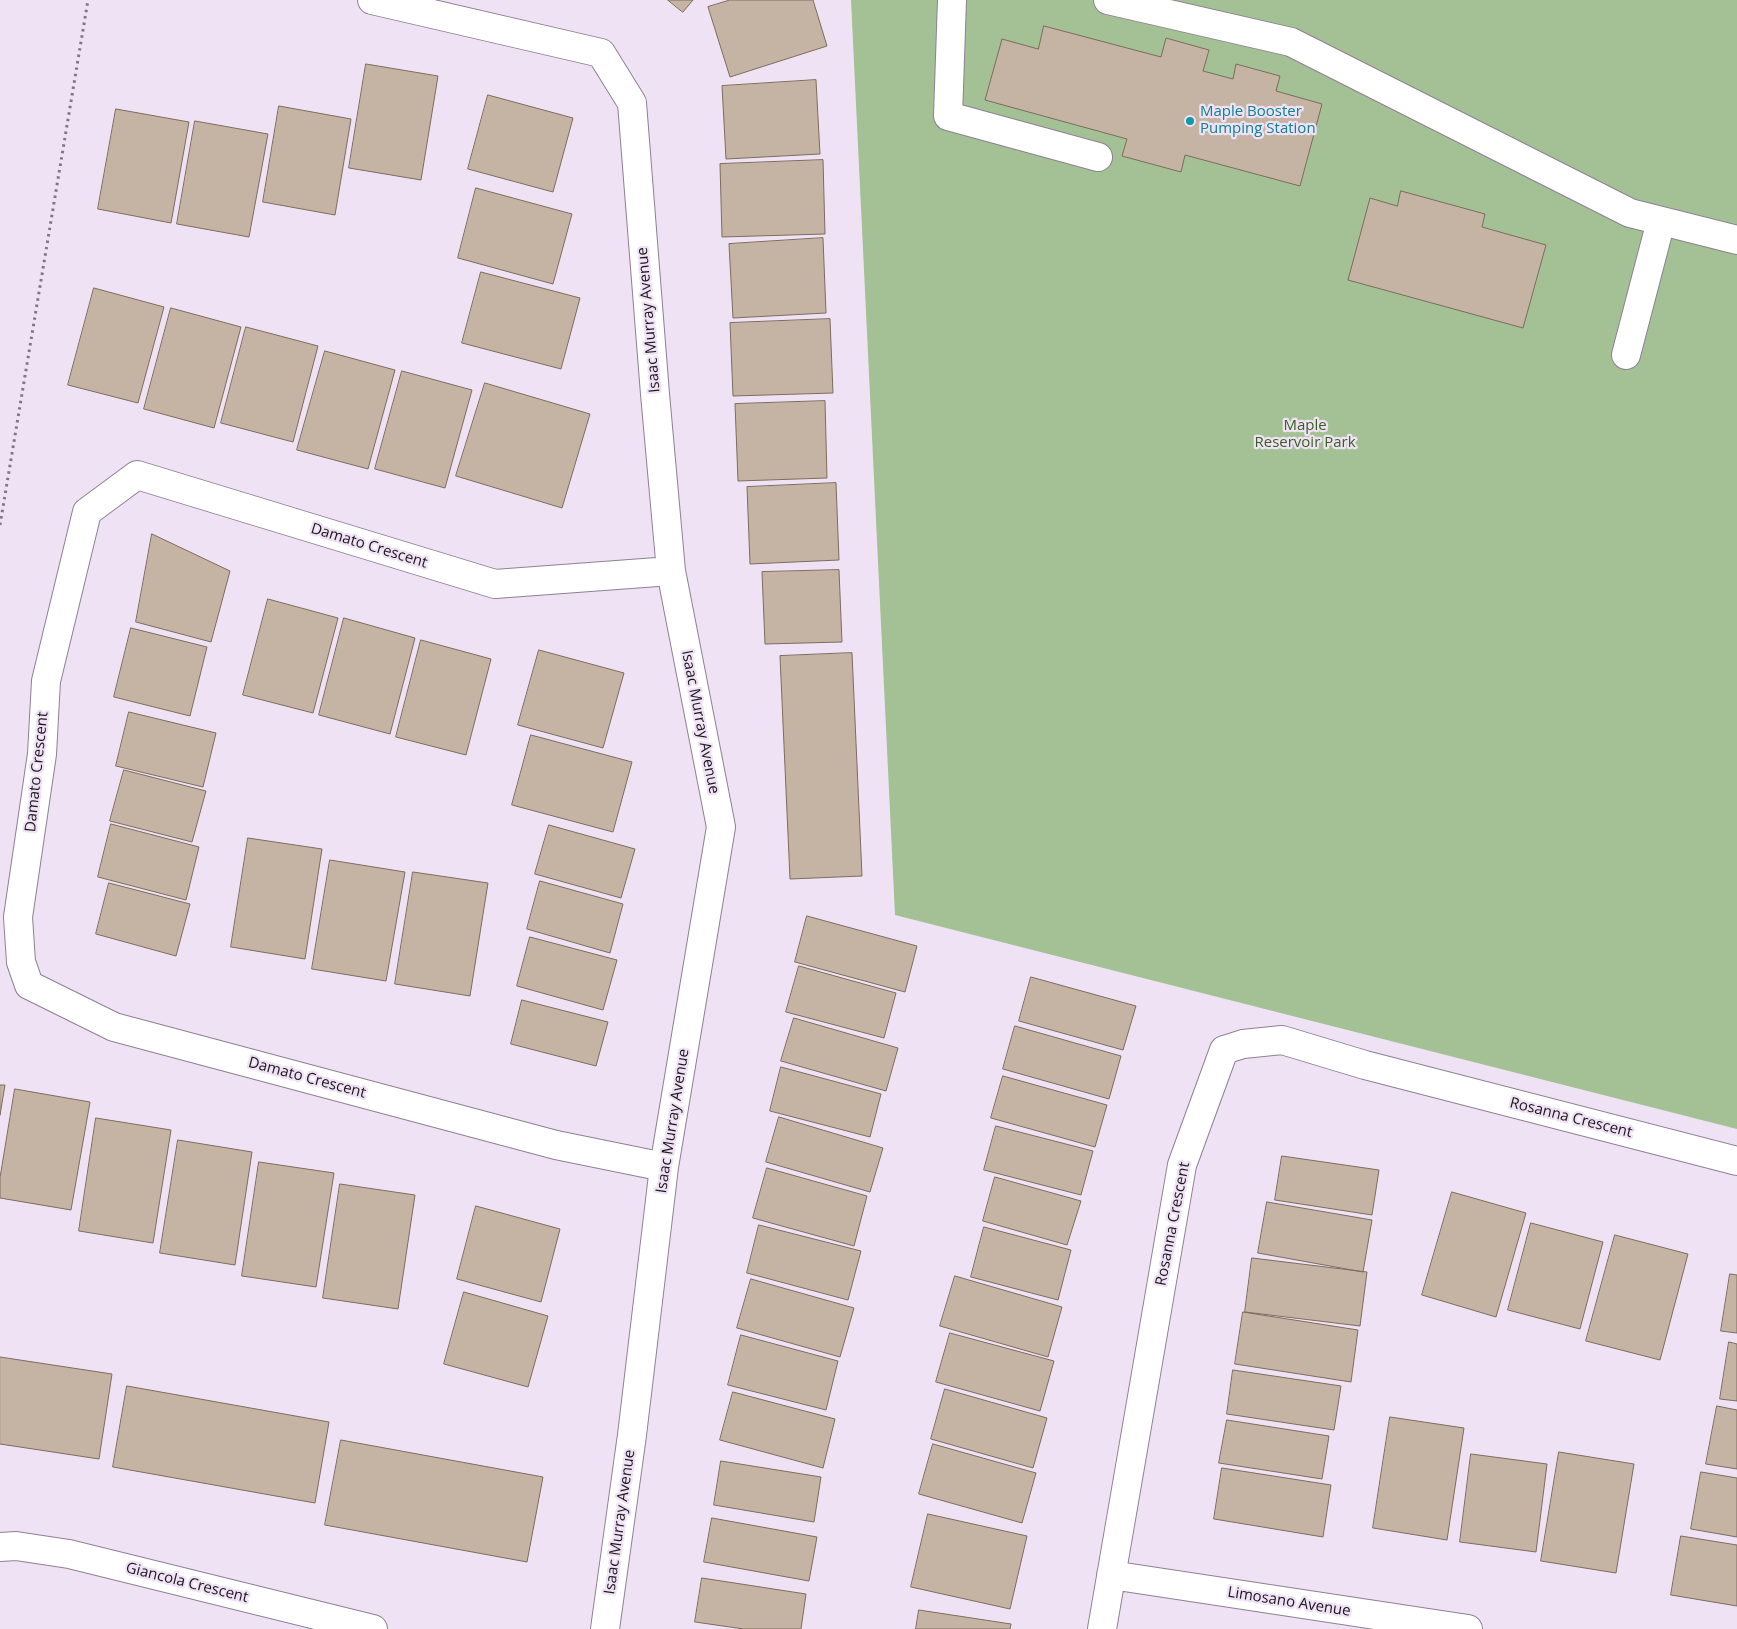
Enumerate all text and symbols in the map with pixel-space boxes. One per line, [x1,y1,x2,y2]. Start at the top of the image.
place label: Maple Booster Pumping Station [1200,103,1316,138]
marker: Maple Booster Pumping Station [1184,115,1196,127]
street label: Isaac Murray Avenue [634,246,664,394]
park label: Maple Reservoir Park [1254,417,1356,452]
street label: Damato Crescent [309,520,429,572]
street label: Isaac Murray Avenue [677,649,723,795]
street label: Damato Crescent [22,711,52,833]
street label: Isaac Murray Avenue [653,1047,693,1195]
street label: Damato Crescent [246,1054,368,1102]
street label: Rosanna Crescent [1508,1094,1634,1142]
street label: Rosanna Crescent [1152,1161,1194,1287]
street label: Isaac Murray Avenue [601,1448,639,1596]
street label: Giancola Crescent [124,1559,250,1607]
street label: Limosano Avenue [1226,1583,1352,1621]

